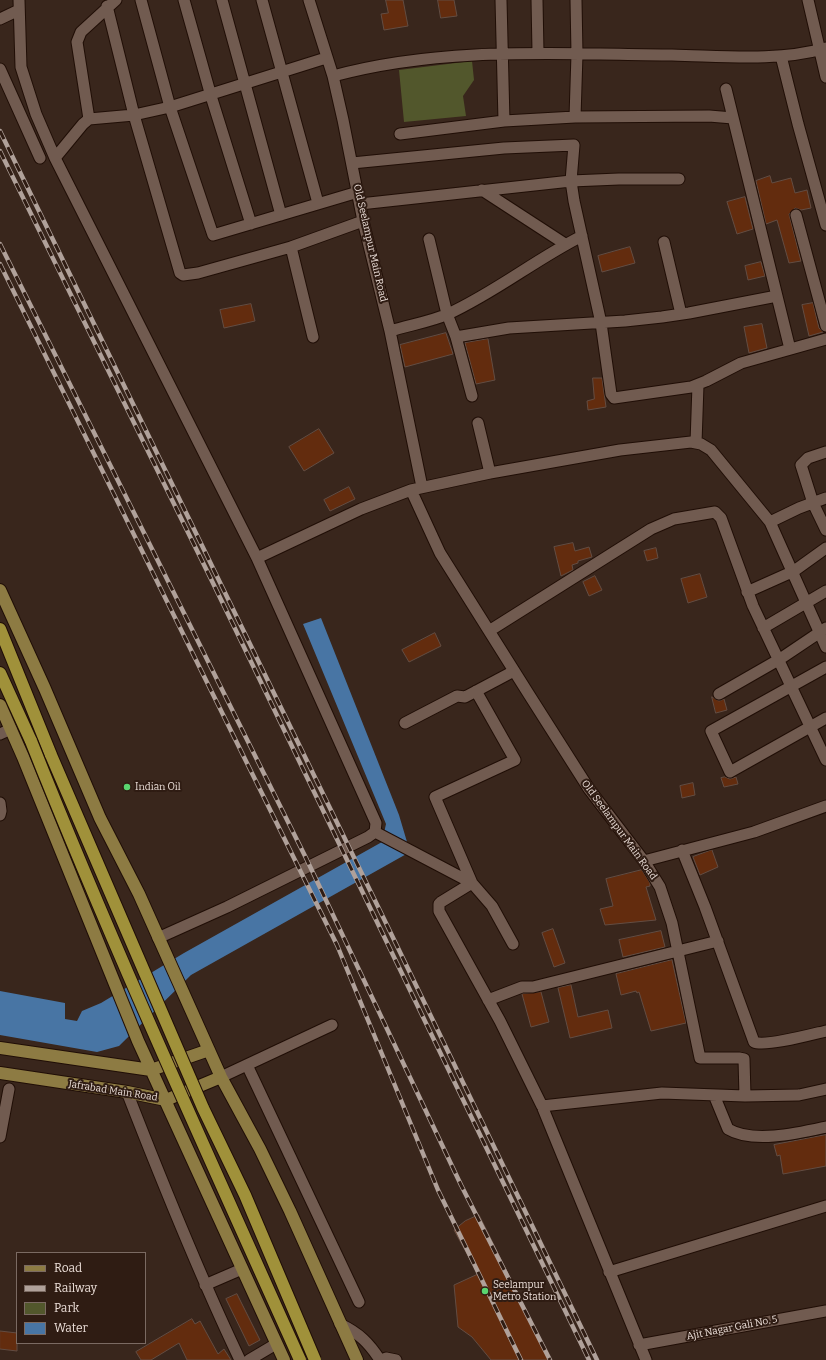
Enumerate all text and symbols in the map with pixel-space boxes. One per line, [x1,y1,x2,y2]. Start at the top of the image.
street label: Old Seelampur Main Road [351,183,389,303]
street label: Old Seelampur Main Road [579,778,659,882]
place label: Indian Oil [135,781,181,793]
marker: Indian Oil [122,782,132,792]
street label: Jafrabad Main Road [68,1078,158,1104]
legend [16,1252,146,1344]
text: Road [54,1261,82,1275]
place label: Seelampur Metro Station [493,1279,556,1302]
text: Railway [54,1281,97,1295]
marker: Seelampur Metro Station [480,1286,490,1296]
text: Park [54,1301,79,1315]
street label: Ajit Nagar Gali No. 5 [686,1313,778,1343]
text: Water [54,1321,88,1335]

